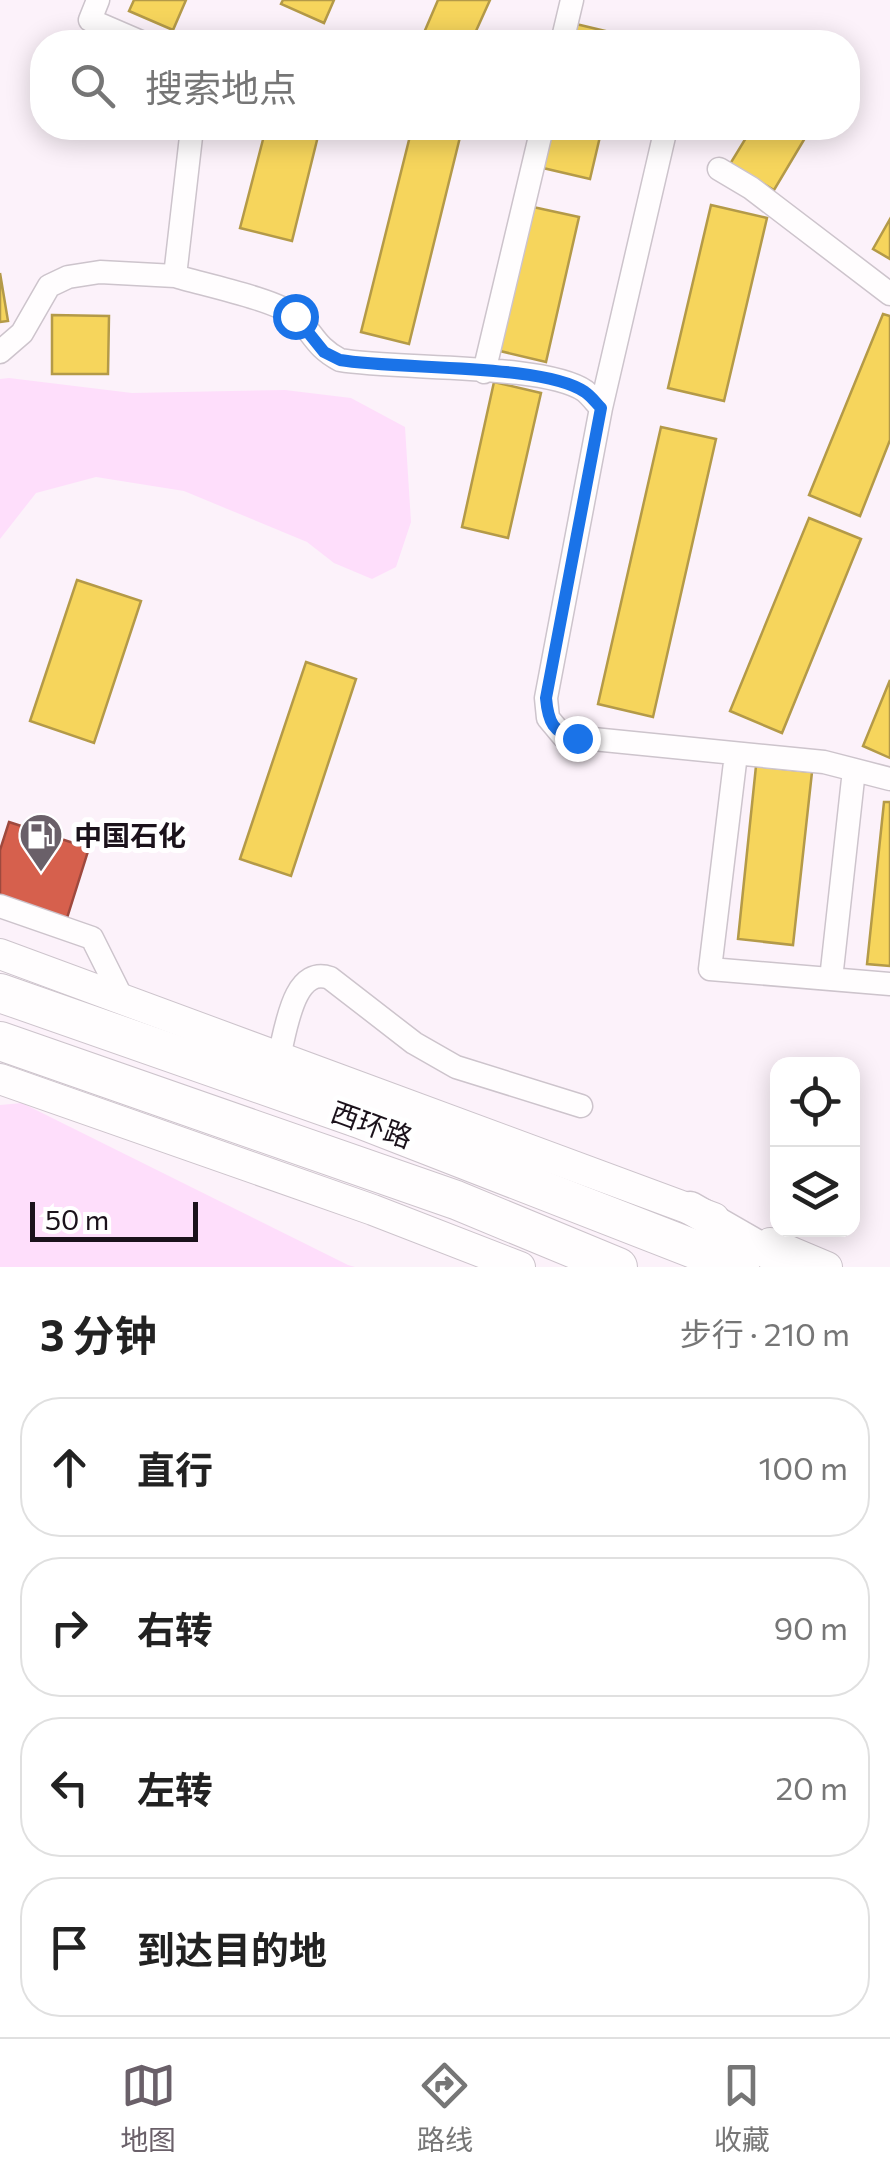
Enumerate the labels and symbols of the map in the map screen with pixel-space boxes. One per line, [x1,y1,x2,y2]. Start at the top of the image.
route start [273,294,319,340]
route end [555,716,601,762]
fuel station icon: 中国石化 [18,812,64,873]
place label: 中国石化 [74,818,186,852]
street label: 西环路 [327,1094,417,1154]
scale bar [30,1197,198,1242]

